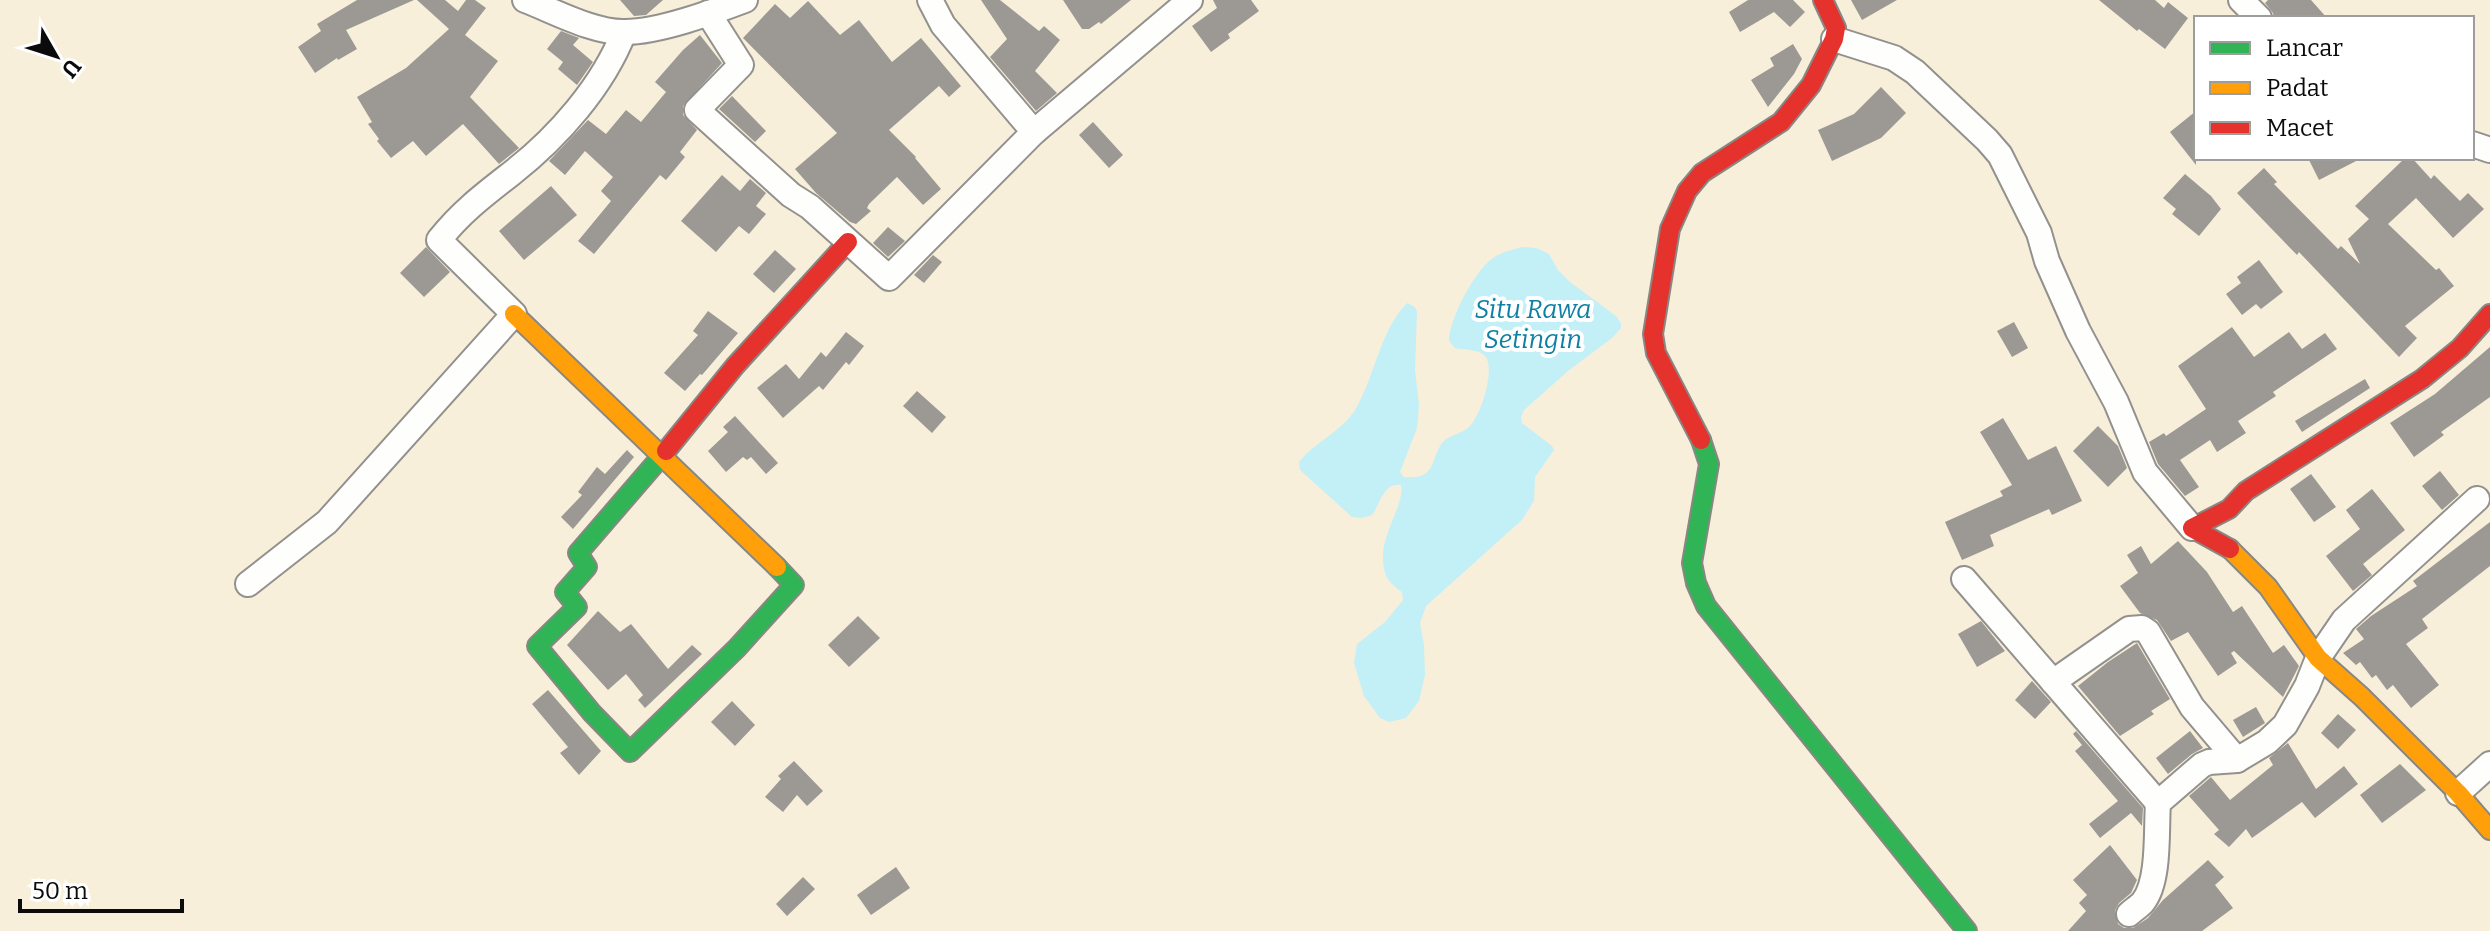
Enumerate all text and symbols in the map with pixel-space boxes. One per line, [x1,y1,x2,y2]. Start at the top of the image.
north arrow [16,16,96,96]
legend [2194,16,2474,160]
text: Lancar [2266,34,2343,62]
text: U [56,53,87,83]
text: Padat [2266,74,2329,102]
text: Macet [2266,114,2334,142]
water label: Situ Rawa Setingin [1474,294,1592,355]
scale bar [20,863,182,913]
text: 50 m [32,877,88,905]

